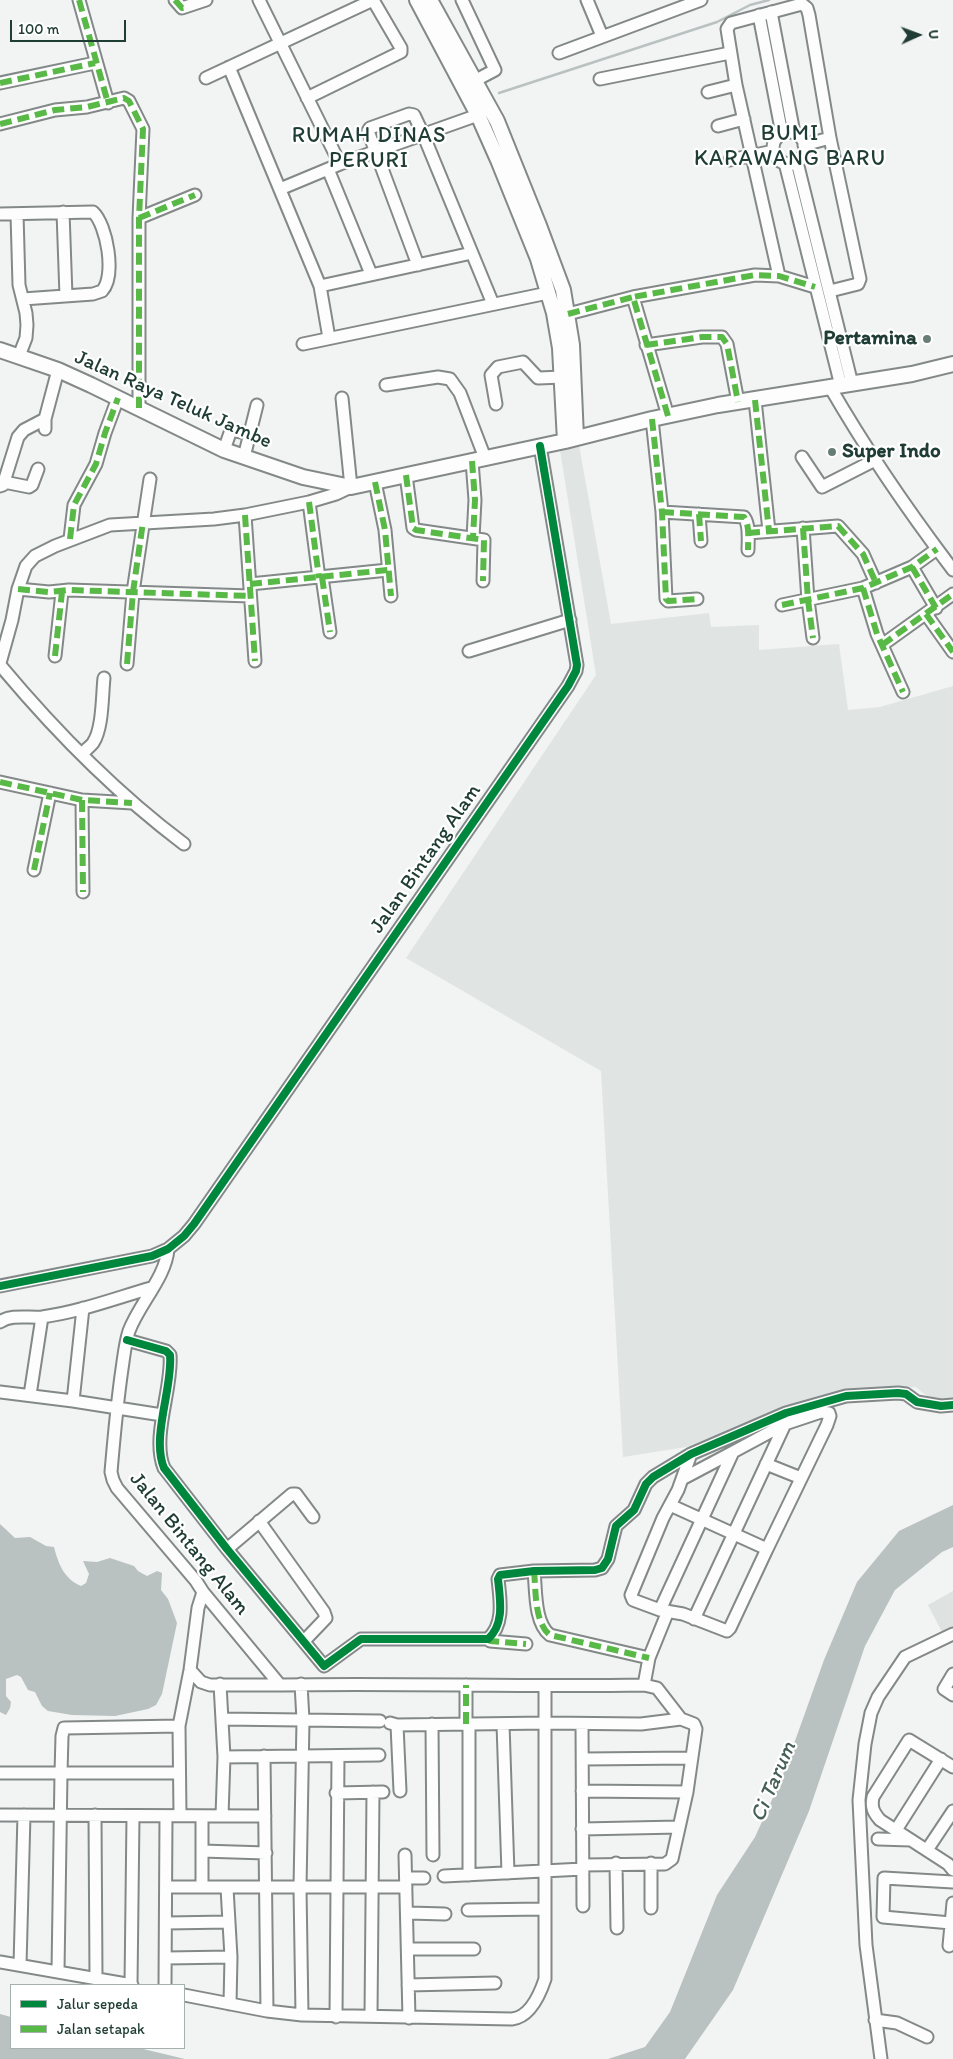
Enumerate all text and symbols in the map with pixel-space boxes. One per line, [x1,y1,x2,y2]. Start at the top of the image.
scale bar [12,10,129,42]
north arrow [893,10,943,60]
text: 100 m [18,20,59,38]
text: U [925,30,942,39]
district label: BUMI KARAWANG BARU [692,121,888,172]
district label: RUMAH DINAS PERURI [290,123,448,174]
place label: Pertamina [823,326,917,352]
marker: Pertamina [921,333,933,345]
street label: Jalan Raya Teluk Jambe [71,345,275,455]
place label: Super Indo [842,439,941,465]
marker: Super Indo [826,446,838,458]
street label: Jalan Bintang Alam [365,779,487,939]
street label: Jalan Bintang Alam [124,1467,254,1621]
water label: Ci Tarum [745,1738,803,1826]
legend [10,1984,185,2049]
text: Jalur sepeda [57,1995,138,2013]
text: Jalan setapak [57,2020,145,2038]

